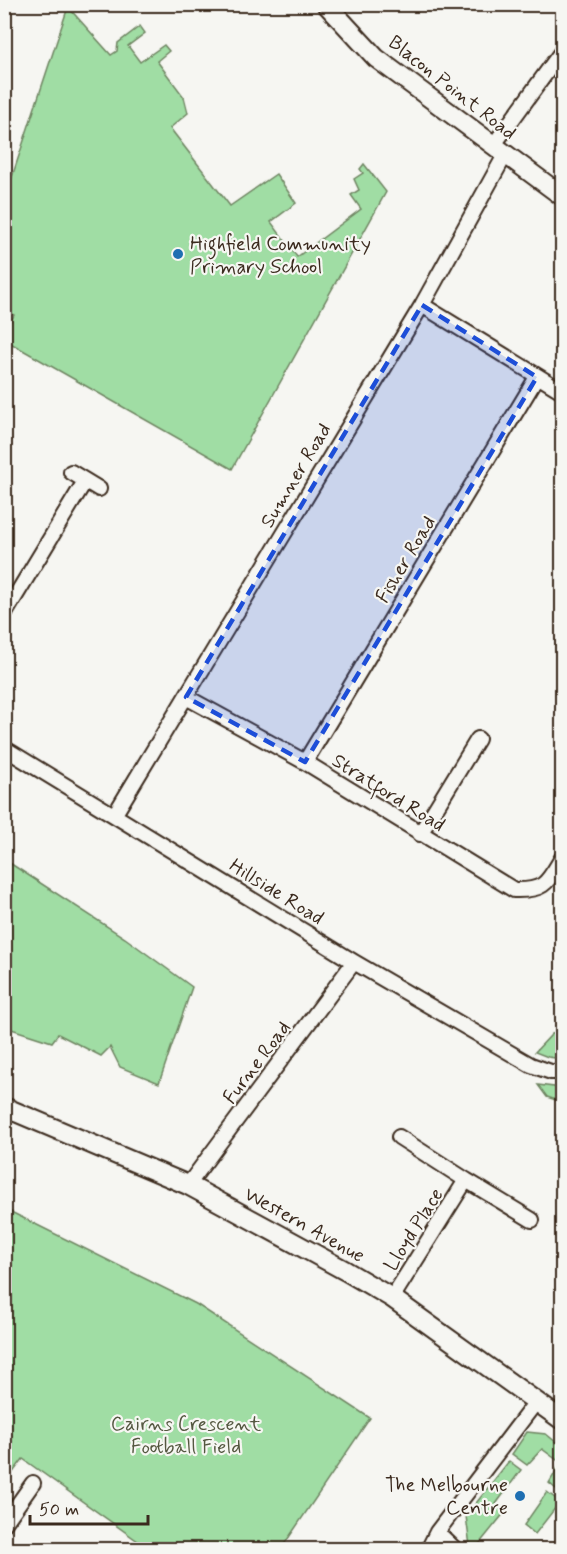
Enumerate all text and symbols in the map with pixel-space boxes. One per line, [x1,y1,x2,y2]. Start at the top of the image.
street label: Blacon Point Road [382,30,522,147]
place label: Highfield Community Primary School [190,231,371,281]
marker: Highfield Community Primary School [171,247,185,261]
street label: Sumner Road [254,418,338,533]
street label: Fisher Road [370,511,443,608]
street label: Stratford Road [325,748,450,841]
street label: Hillside Road [224,853,329,932]
street label: Furne Road [217,1016,297,1110]
street label: Western Avenue [239,1181,369,1270]
street label: Lloyd Place [378,1183,450,1276]
park label: Cairns Crescent Football Field [111,1411,262,1461]
place label: The Melbourne Centre [385,1472,508,1522]
scale bar [30,1488,148,1526]
marker: The Melbourne Centre [513,1489,527,1503]
text: 50 m [39,1498,79,1522]

